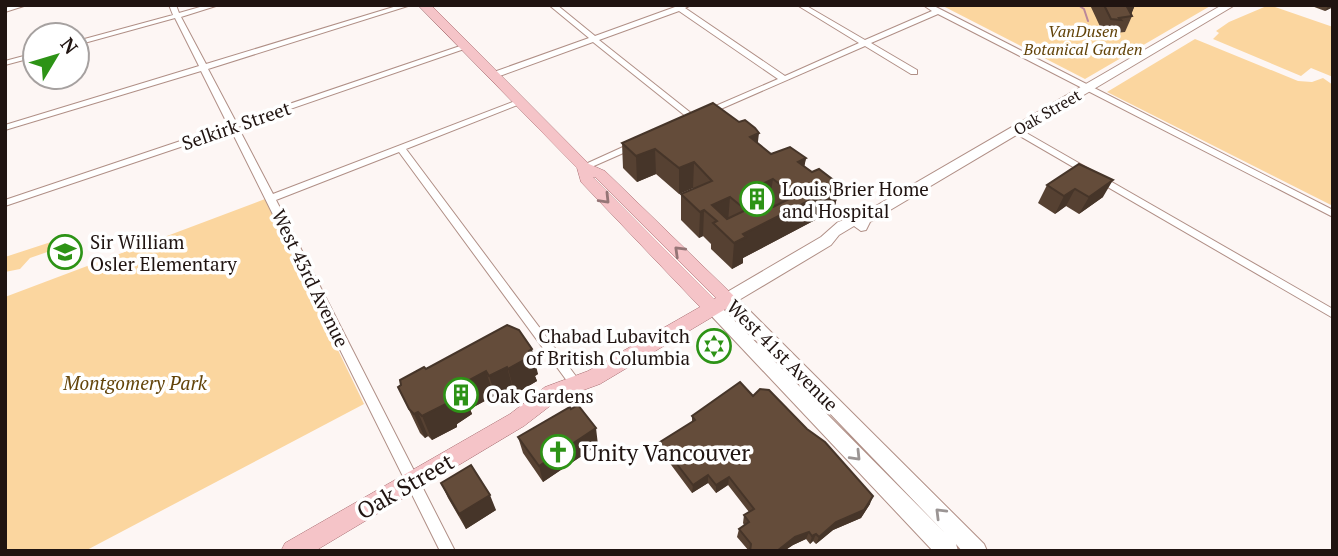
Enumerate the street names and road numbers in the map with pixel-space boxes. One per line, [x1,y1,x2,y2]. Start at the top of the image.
street label: Oak Street [1009,84,1085,140]
street label: Selkirk Street [178,95,294,155]
street label: West 43rd Avenue [267,205,355,351]
street label: West 41st Avenue [722,294,844,416]
street label: Oak Street [351,445,460,526]

